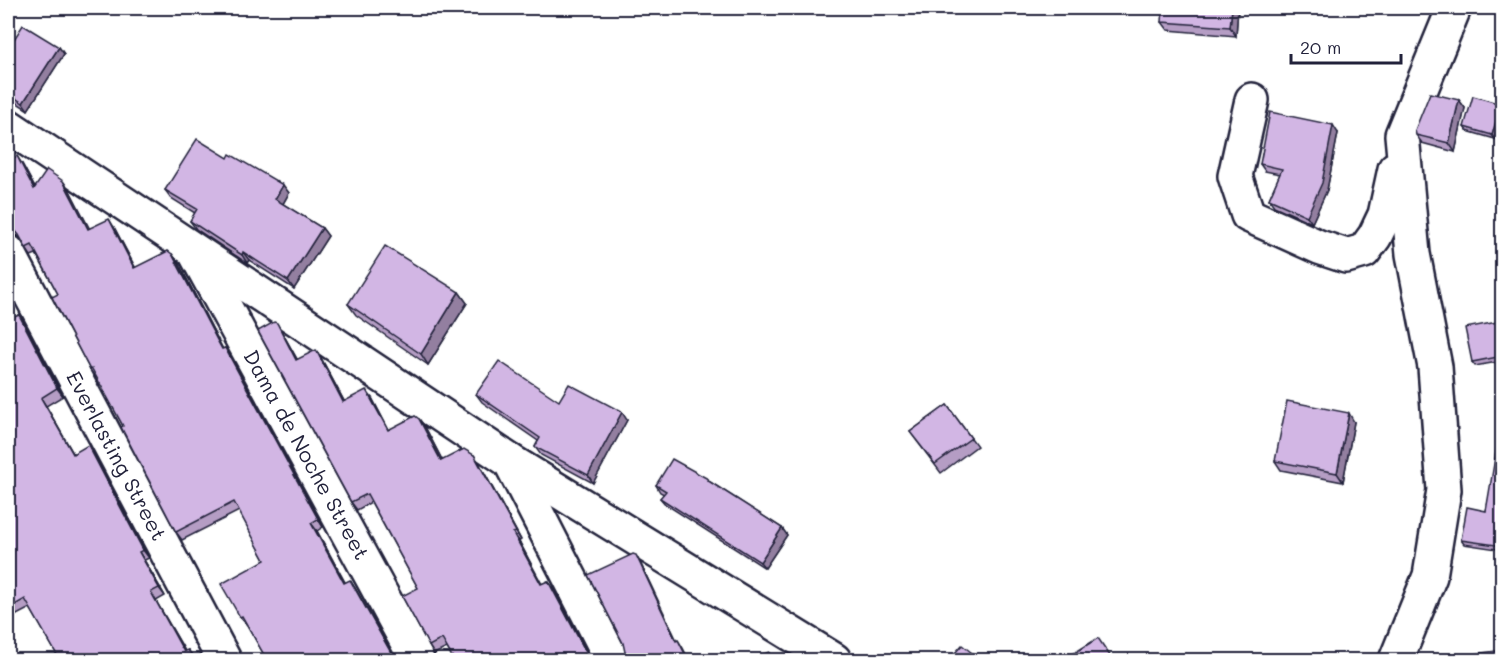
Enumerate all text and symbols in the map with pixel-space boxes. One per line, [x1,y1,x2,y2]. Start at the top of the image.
scale bar [1291,27,1400,65]
text: 20 m [1300,35,1341,59]
street label: Dama de Noche Street [238,345,376,564]
street label: Everlasting Street [61,366,173,545]

